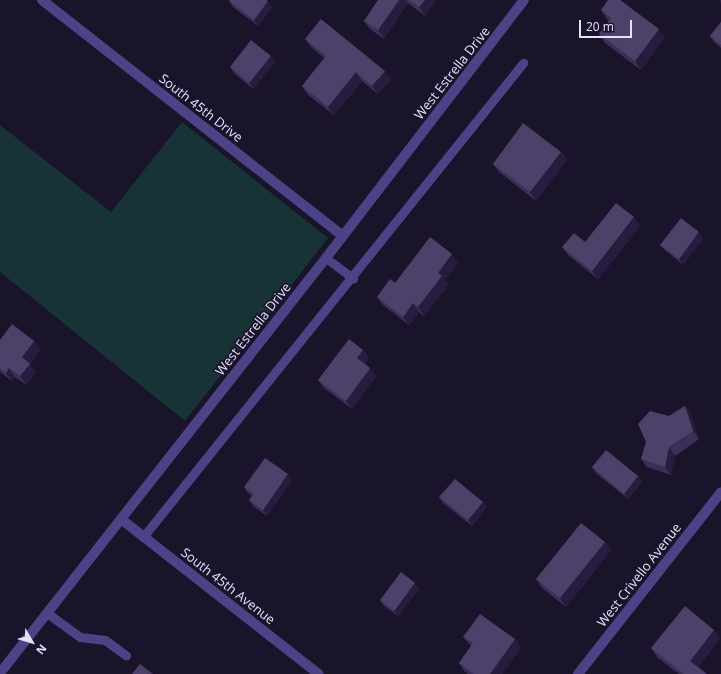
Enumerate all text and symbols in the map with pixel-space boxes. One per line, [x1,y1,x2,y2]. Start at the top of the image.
scale bar [581,12,634,38]
text: 20 m [586,18,614,35]
street label: West Estrella Drive [411,24,493,122]
street label: South 45th Drive [156,71,246,145]
street label: West Estrella Drive [212,280,294,378]
street label: West Crivello Avenue [594,520,684,630]
street label: South 45th Avenue [178,544,278,628]
north arrow [12,622,52,662]
text: N [33,642,51,658]

